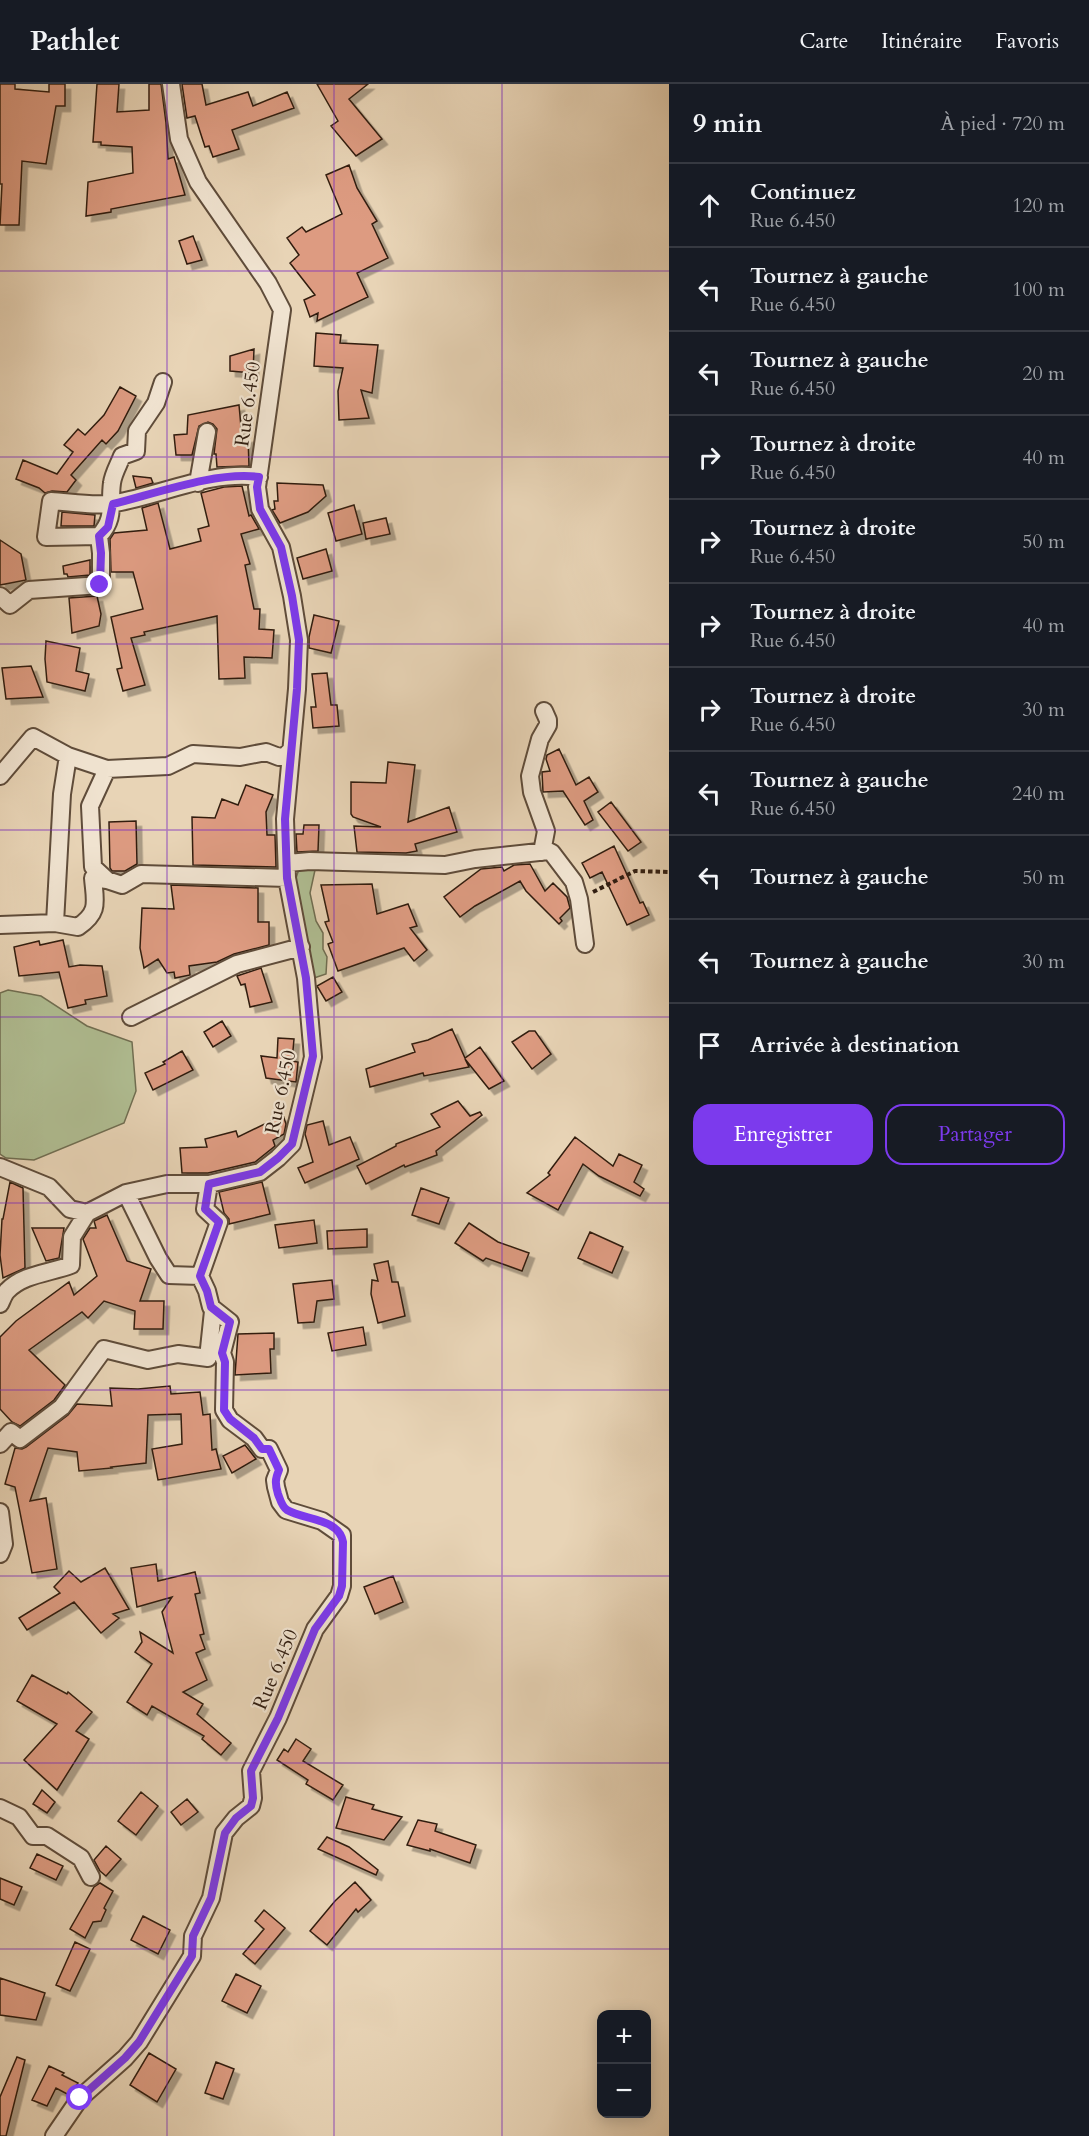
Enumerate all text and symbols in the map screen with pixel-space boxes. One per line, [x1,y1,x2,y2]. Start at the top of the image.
text: Pathlet [30,22,119,60]
text: Carte [799,27,848,56]
text: Itinéraire [881,27,962,56]
text: Favoris [995,27,1059,56]
text: 9 min [693,106,762,141]
text: À pied · 720 m [941,110,1065,137]
text: Continuez [750,177,856,207]
icon: ahead [693,189,726,222]
text: 120 m [1012,192,1065,219]
text: Rue 6.450 [750,207,835,234]
text: Tournez à gauche [750,261,929,291]
icon: left [693,273,726,306]
text: 100 m [1012,276,1065,303]
text: Rue 6.450 [750,291,835,318]
text: Tournez à gauche [750,345,929,375]
icon: left [693,357,726,390]
street label: Rue 6.450 [228,360,267,448]
text: 20 m [1022,360,1065,387]
text: Rue 6.450 [750,375,835,402]
text: Tournez à droite [750,429,916,459]
icon: right [693,441,726,474]
text: 40 m [1022,444,1065,471]
text: Rue 6.450 [750,459,835,486]
text: Tournez à droite [750,513,916,543]
icon: right [693,525,726,558]
text: 50 m [1022,528,1065,555]
text: Rue 6.450 [750,543,835,570]
route end [86,571,112,597]
text: Tournez à droite [750,597,916,627]
icon: right [693,609,726,642]
text: 40 m [1022,612,1065,639]
text: Rue 6.450 [750,627,835,654]
text: Tournez à droite [750,681,916,711]
icon: right [693,693,726,726]
text: 30 m [1022,696,1065,723]
text: Rue 6.450 [750,711,835,738]
text: Tournez à gauche [750,765,929,795]
icon: left [693,777,726,810]
text: 240 m [1012,780,1065,807]
text: Rue 6.450 [750,795,835,822]
icon: left [693,861,726,894]
text: Tournez à gauche [750,862,929,892]
text: 50 m [1022,864,1065,891]
icon: left [693,945,726,978]
text: Tournez à gauche [750,946,929,976]
text: 30 m [1022,948,1065,975]
icon: arrive [693,1029,726,1062]
text: Arrivée à destination [750,1030,960,1060]
street label: Rue 6.450 [258,1048,303,1137]
button: Enregistrer [693,1104,873,1165]
button: Partager [885,1104,1065,1165]
street label: Rue 6.450 [246,1625,305,1714]
map controls [597,2010,651,2118]
button: + [597,2010,651,2064]
button: − [597,2064,651,2118]
route start [66,2084,92,2110]

